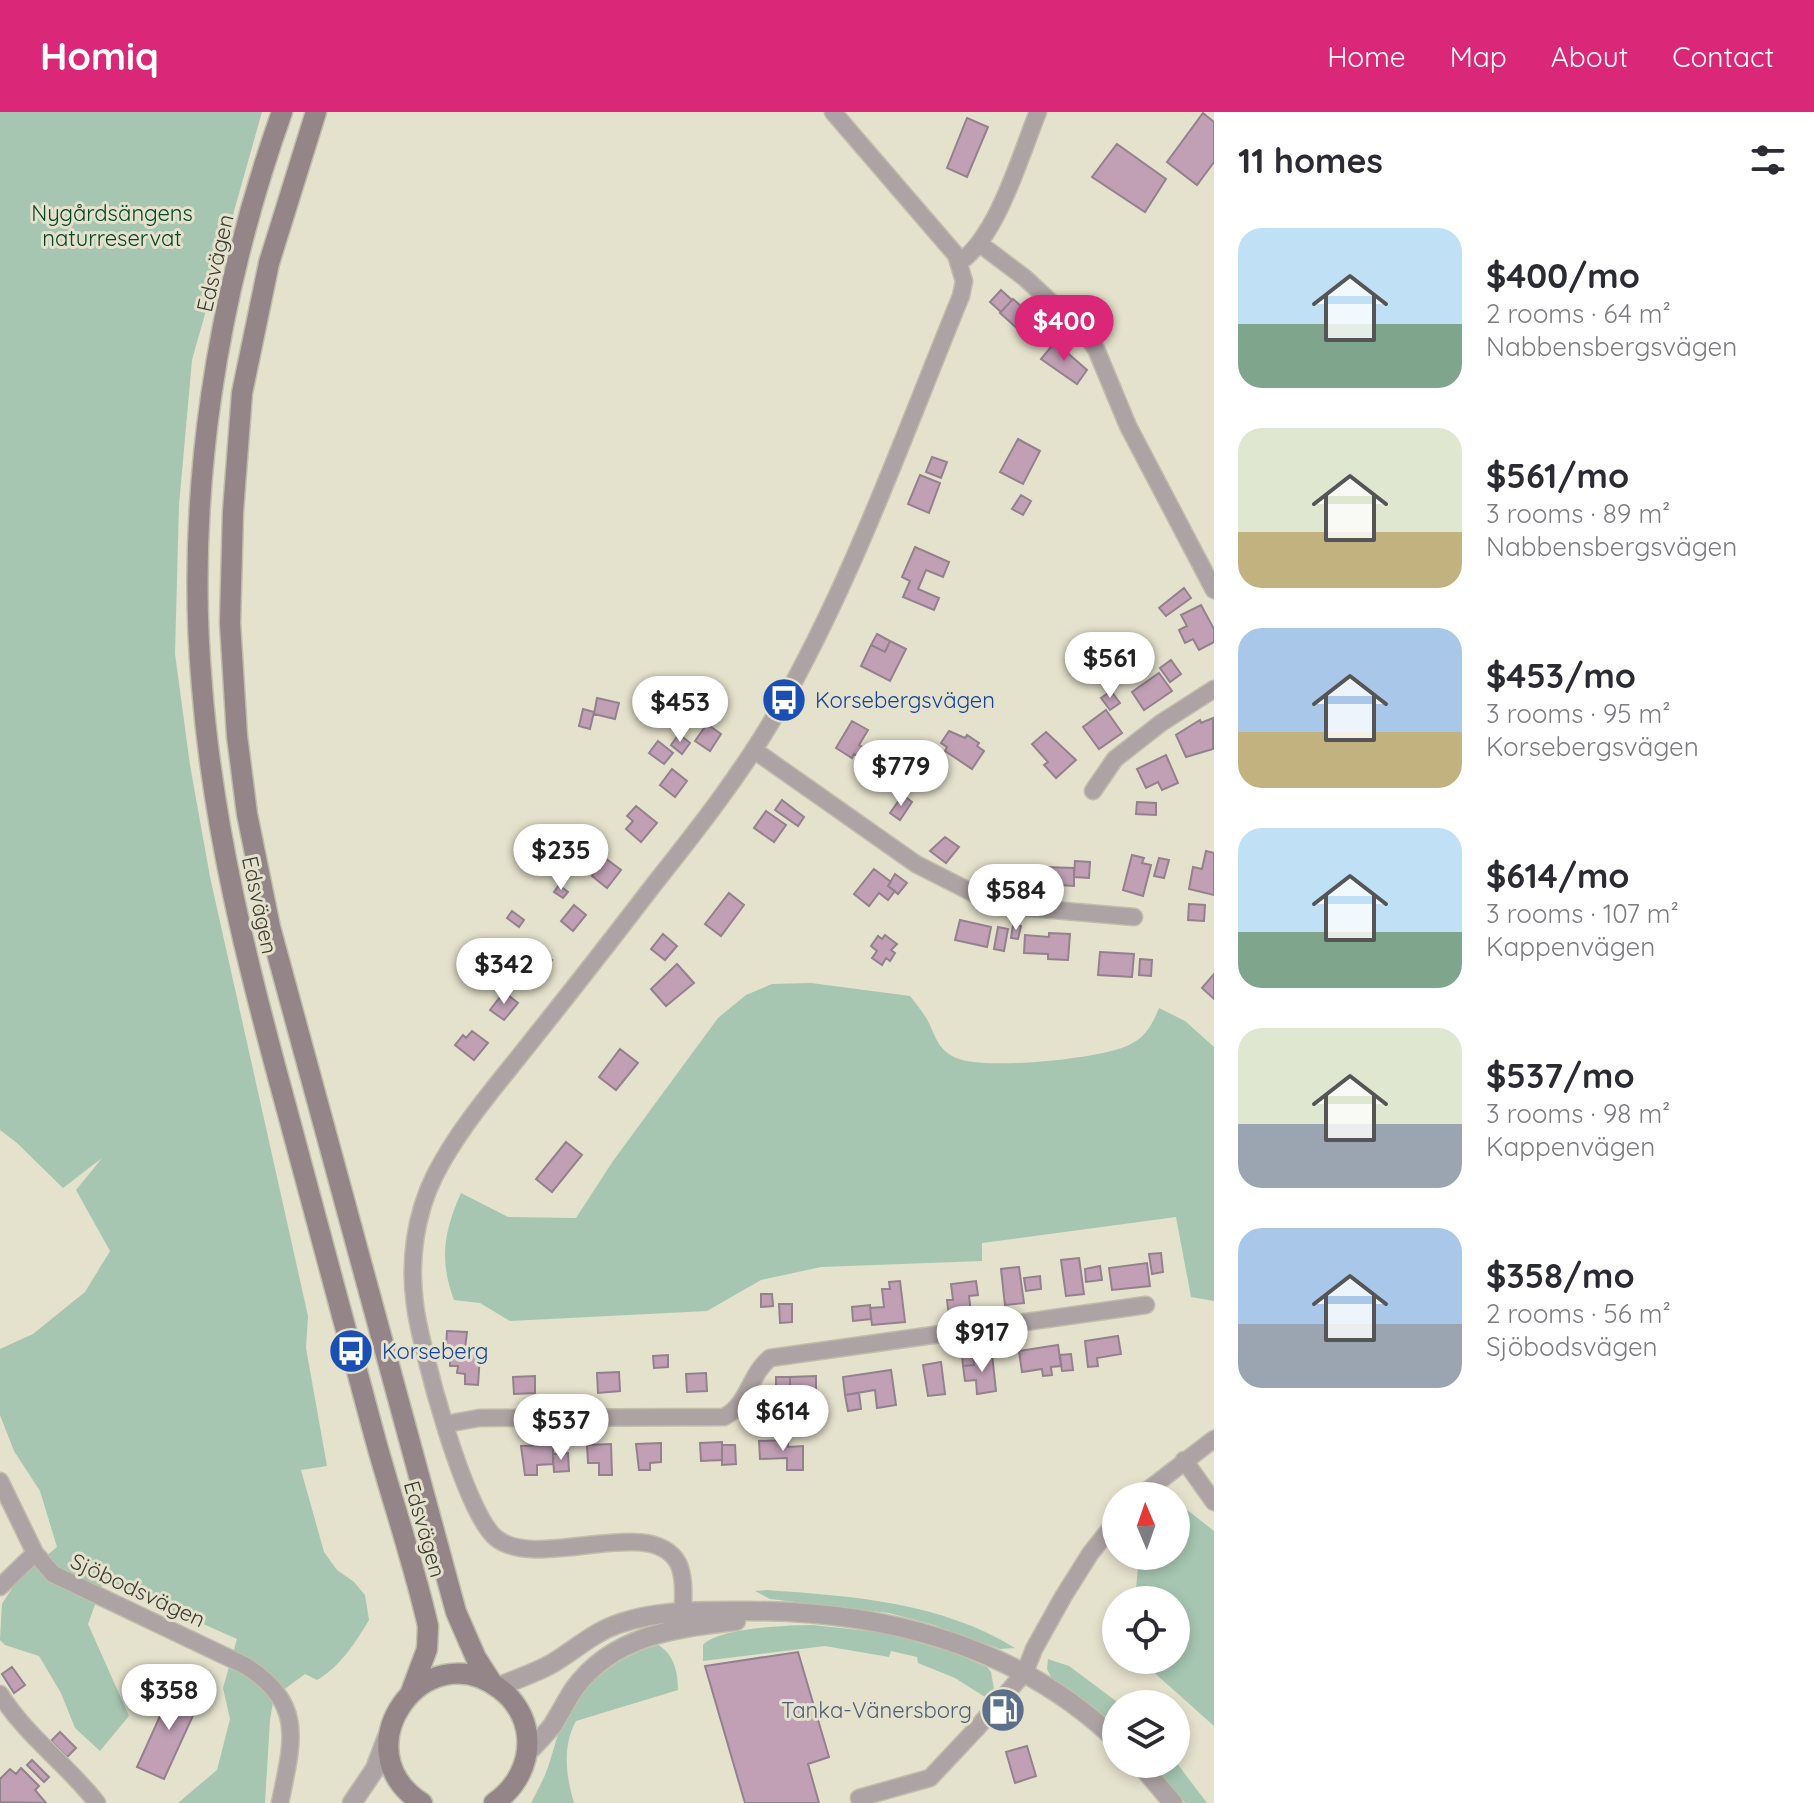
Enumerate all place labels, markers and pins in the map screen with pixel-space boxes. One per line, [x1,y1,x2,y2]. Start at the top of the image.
pin: $400 [1017,295,1111,363]
pin: $561 [1063,632,1157,700]
pin: $453 [633,676,727,744]
bus stop icon: Korsebergsvägen [760,676,808,724]
place label: Korsebergsvägen [815,686,995,714]
pin: $779 [854,740,948,808]
pin: $235 [514,824,608,892]
pin: $584 [969,864,1063,932]
pin: $342 [457,938,551,1006]
pin: $917 [935,1306,1029,1374]
bus stop icon: Korseberg [327,1327,375,1375]
place label: Korseberg [382,1337,489,1365]
pin: $614 [736,1385,830,1453]
pin: $537 [514,1394,608,1462]
pin: $358 [122,1664,216,1732]
fuel station icon: Tanka-Vänersborg [979,1686,1027,1734]
place label: Tanka-Vänersborg [781,1696,972,1724]

